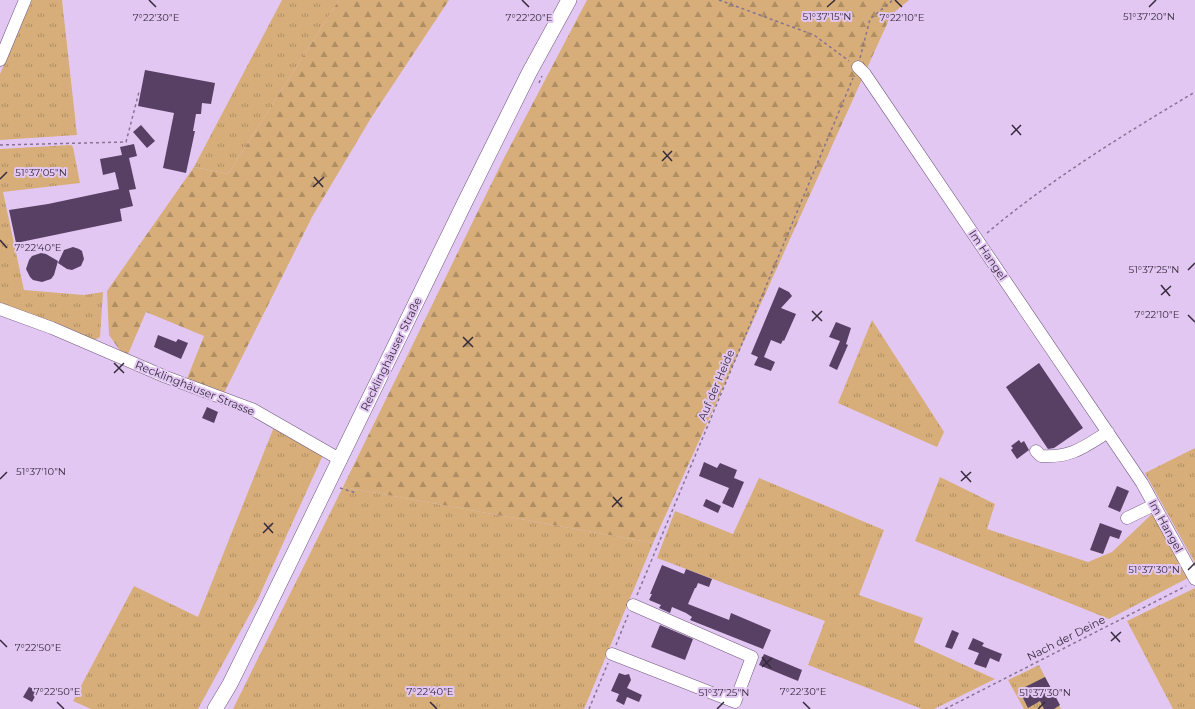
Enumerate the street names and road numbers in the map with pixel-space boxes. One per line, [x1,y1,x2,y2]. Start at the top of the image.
street label: Im Hangel [966,227,1010,283]
street label: Recklinghäuser Straße [357,295,425,413]
street label: Auf der Heide [695,347,737,423]
street label: Recklinghäuser Strasse [133,358,257,419]
street label: Im Hangel [1146,497,1186,555]
street label: Nach der Deine [1024,612,1108,664]

